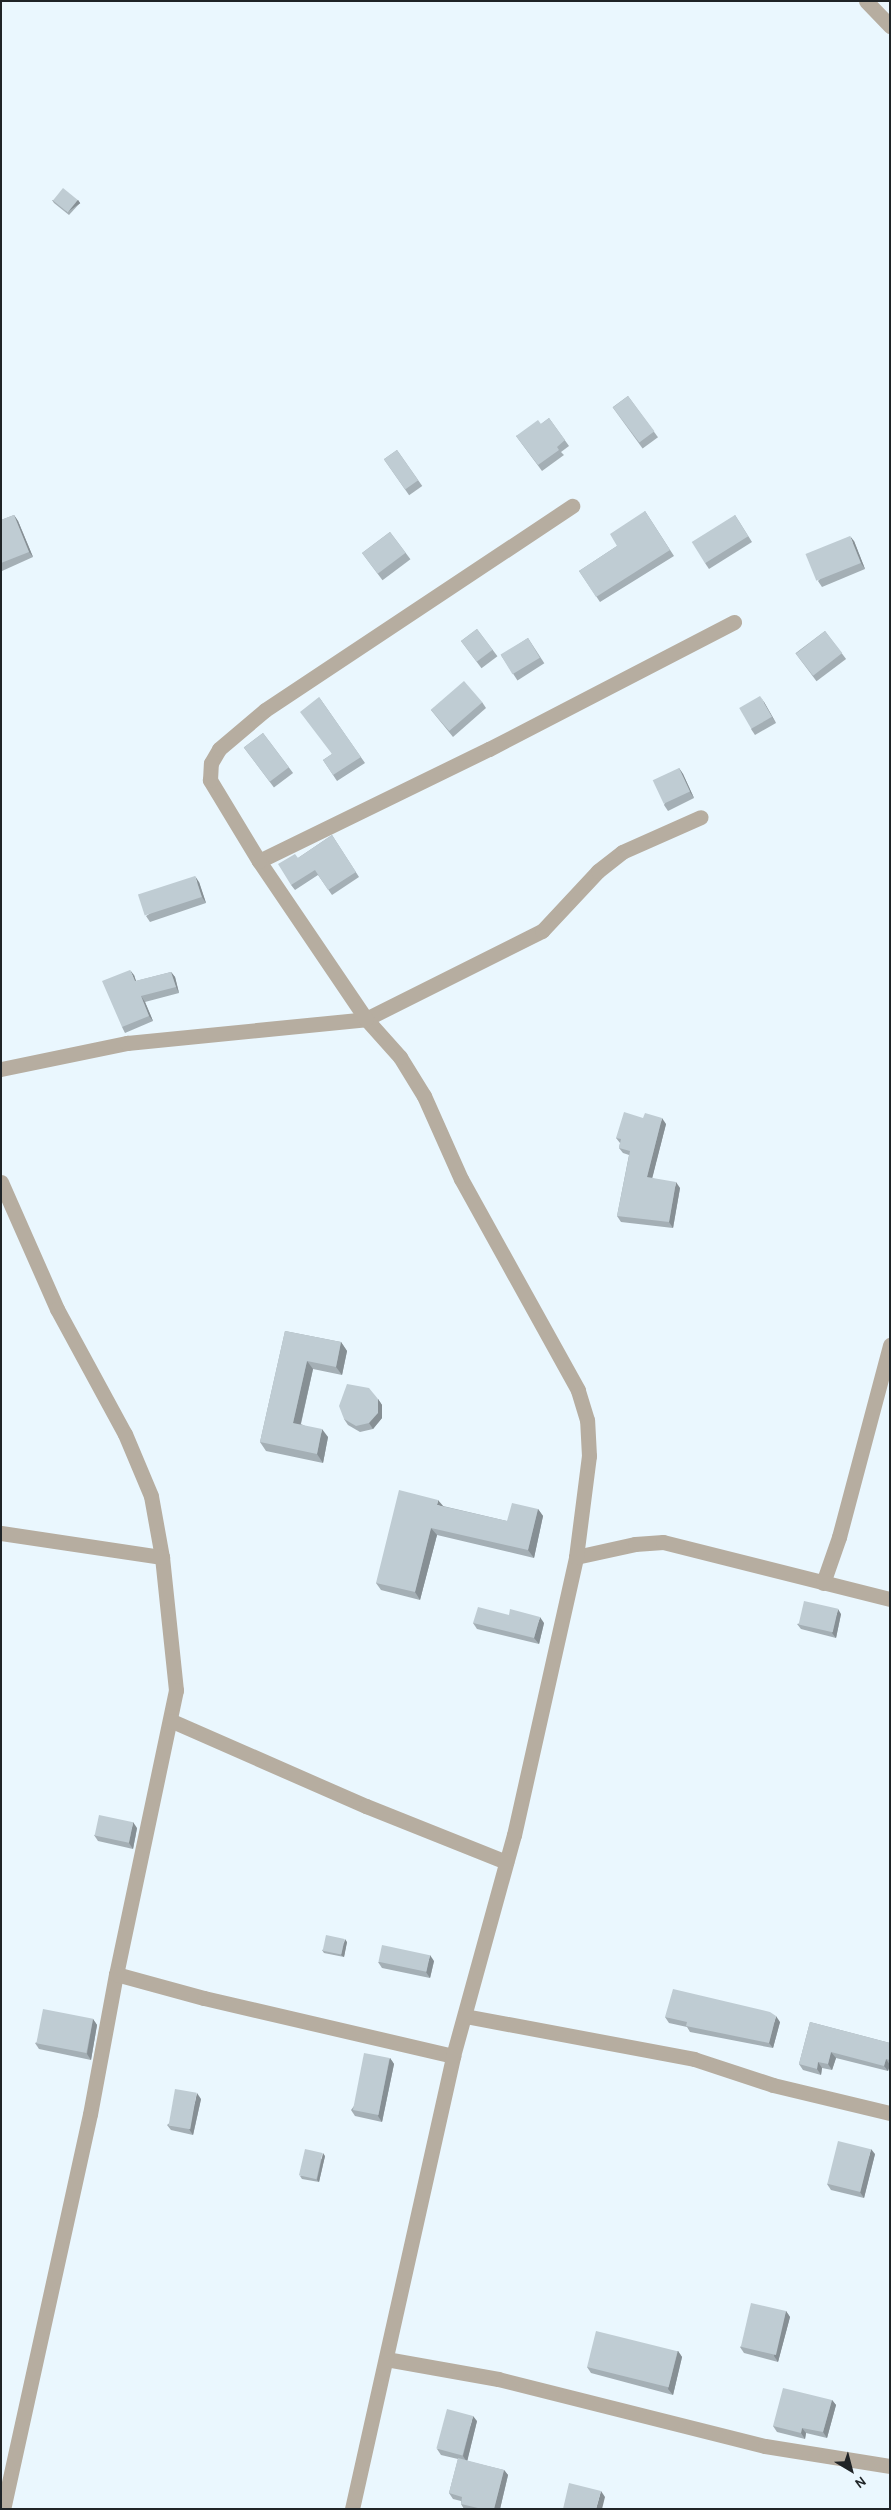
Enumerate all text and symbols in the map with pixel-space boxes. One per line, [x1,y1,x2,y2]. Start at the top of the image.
north arrow [826,2445,876,2495]
text: N [851,2473,869,2492]

